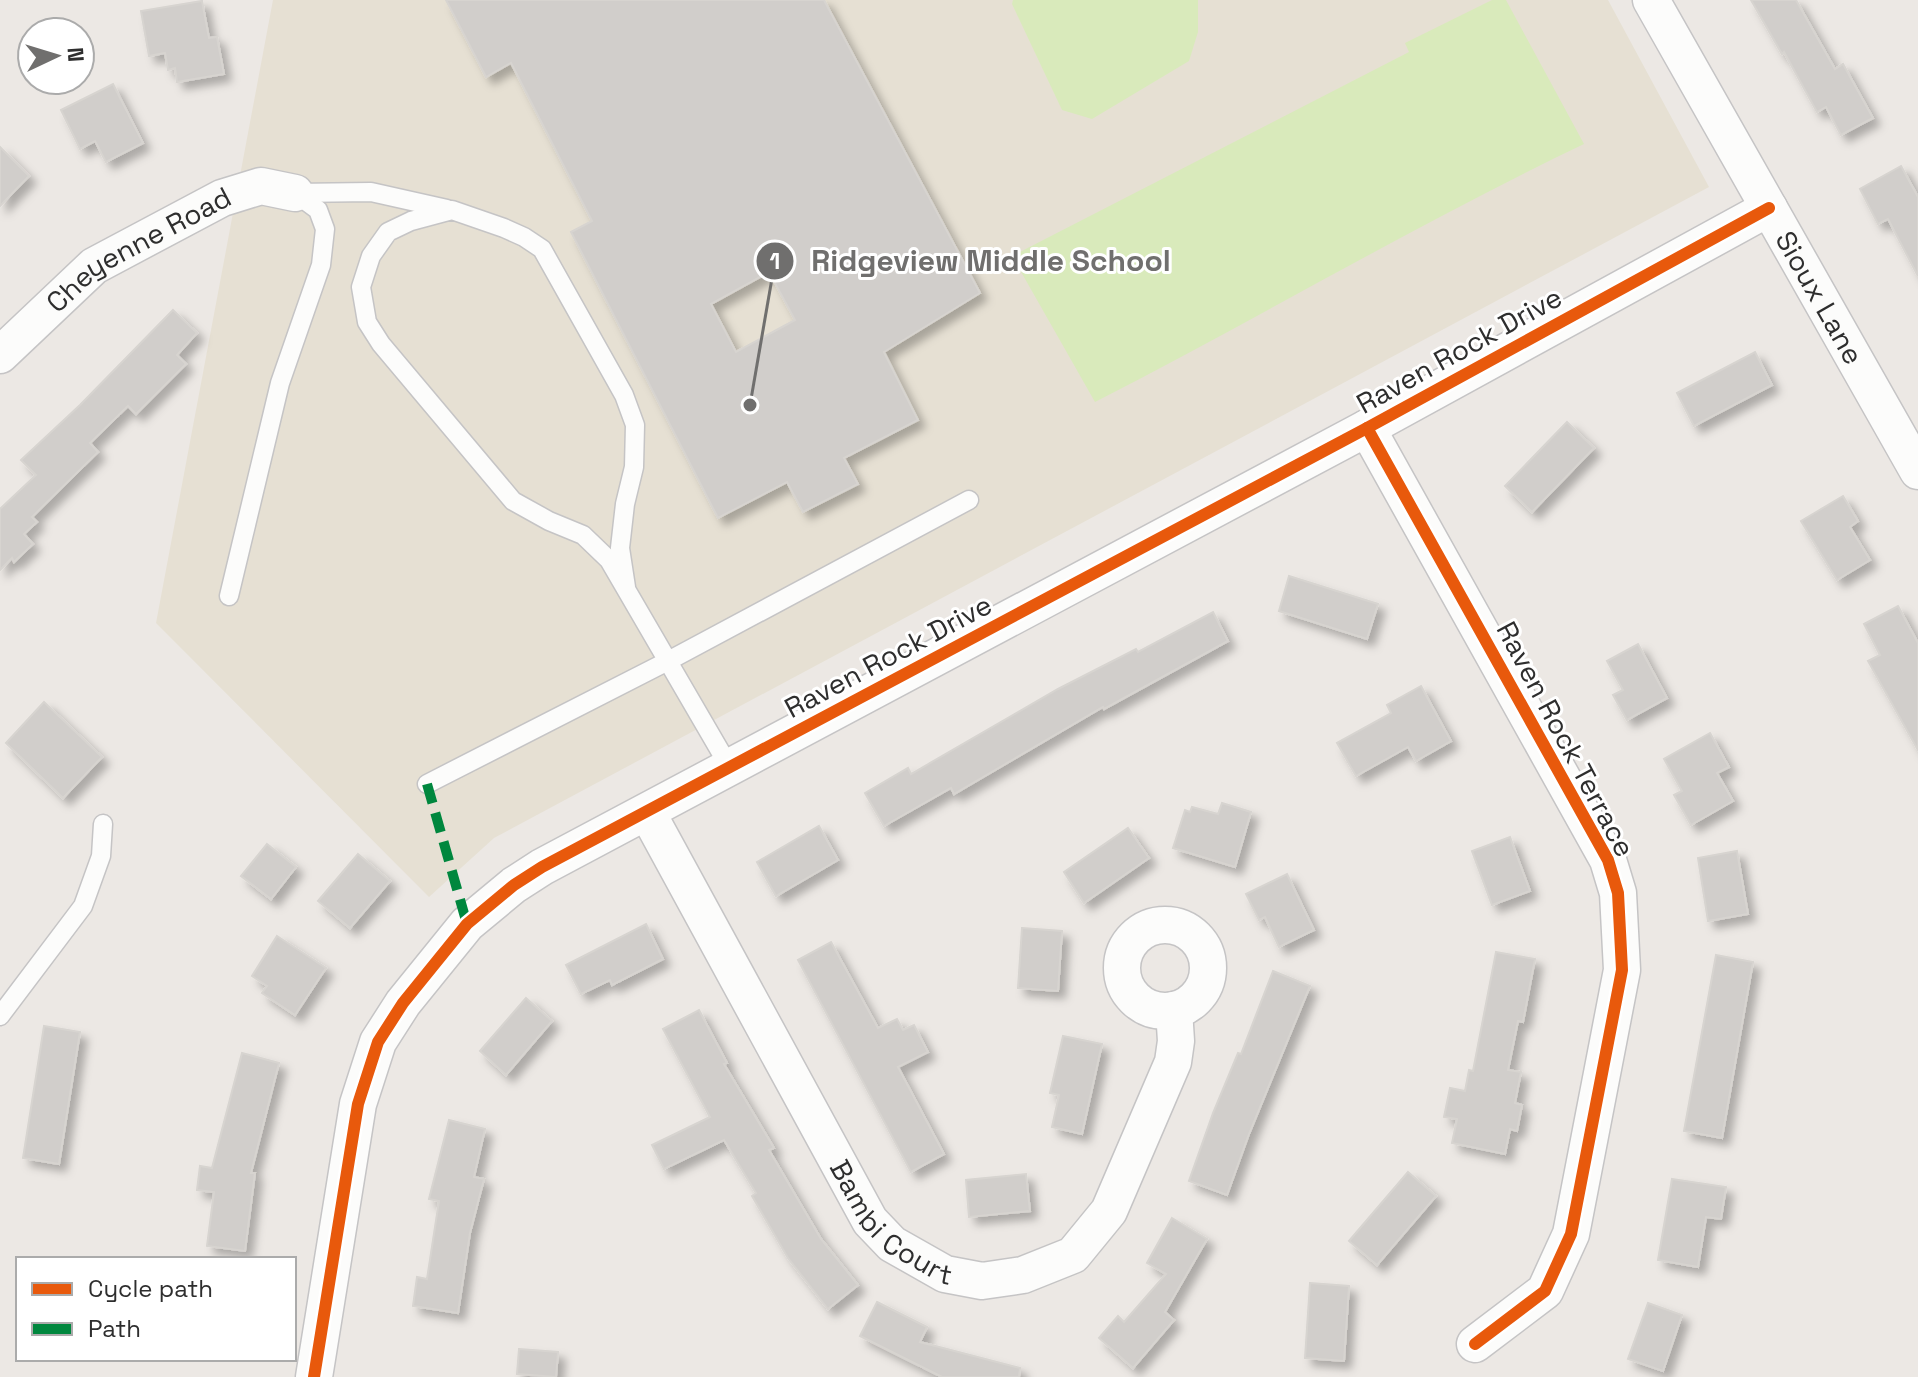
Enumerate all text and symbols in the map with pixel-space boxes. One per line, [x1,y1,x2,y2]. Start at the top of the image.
north arrow [16,16,96,96]
text: N [61,46,90,63]
street label: Cheyenne Road [38,178,237,320]
street label: Sioux Lane [1768,224,1872,371]
callout: Ridgeview Middle School [755,234,1186,288]
text: Ridgeview Middle School [811,241,1171,280]
text: 1 [770,245,780,276]
street label: Raven Rock Drive [1350,279,1568,421]
street label: Raven Rock Drive [778,586,998,726]
street label: Raven Rock Terrace [1489,615,1643,863]
street label: Bambi Court [822,1153,955,1293]
legend [16,1257,296,1361]
text: Cycle path [88,1273,213,1304]
text: Path [88,1313,141,1344]

